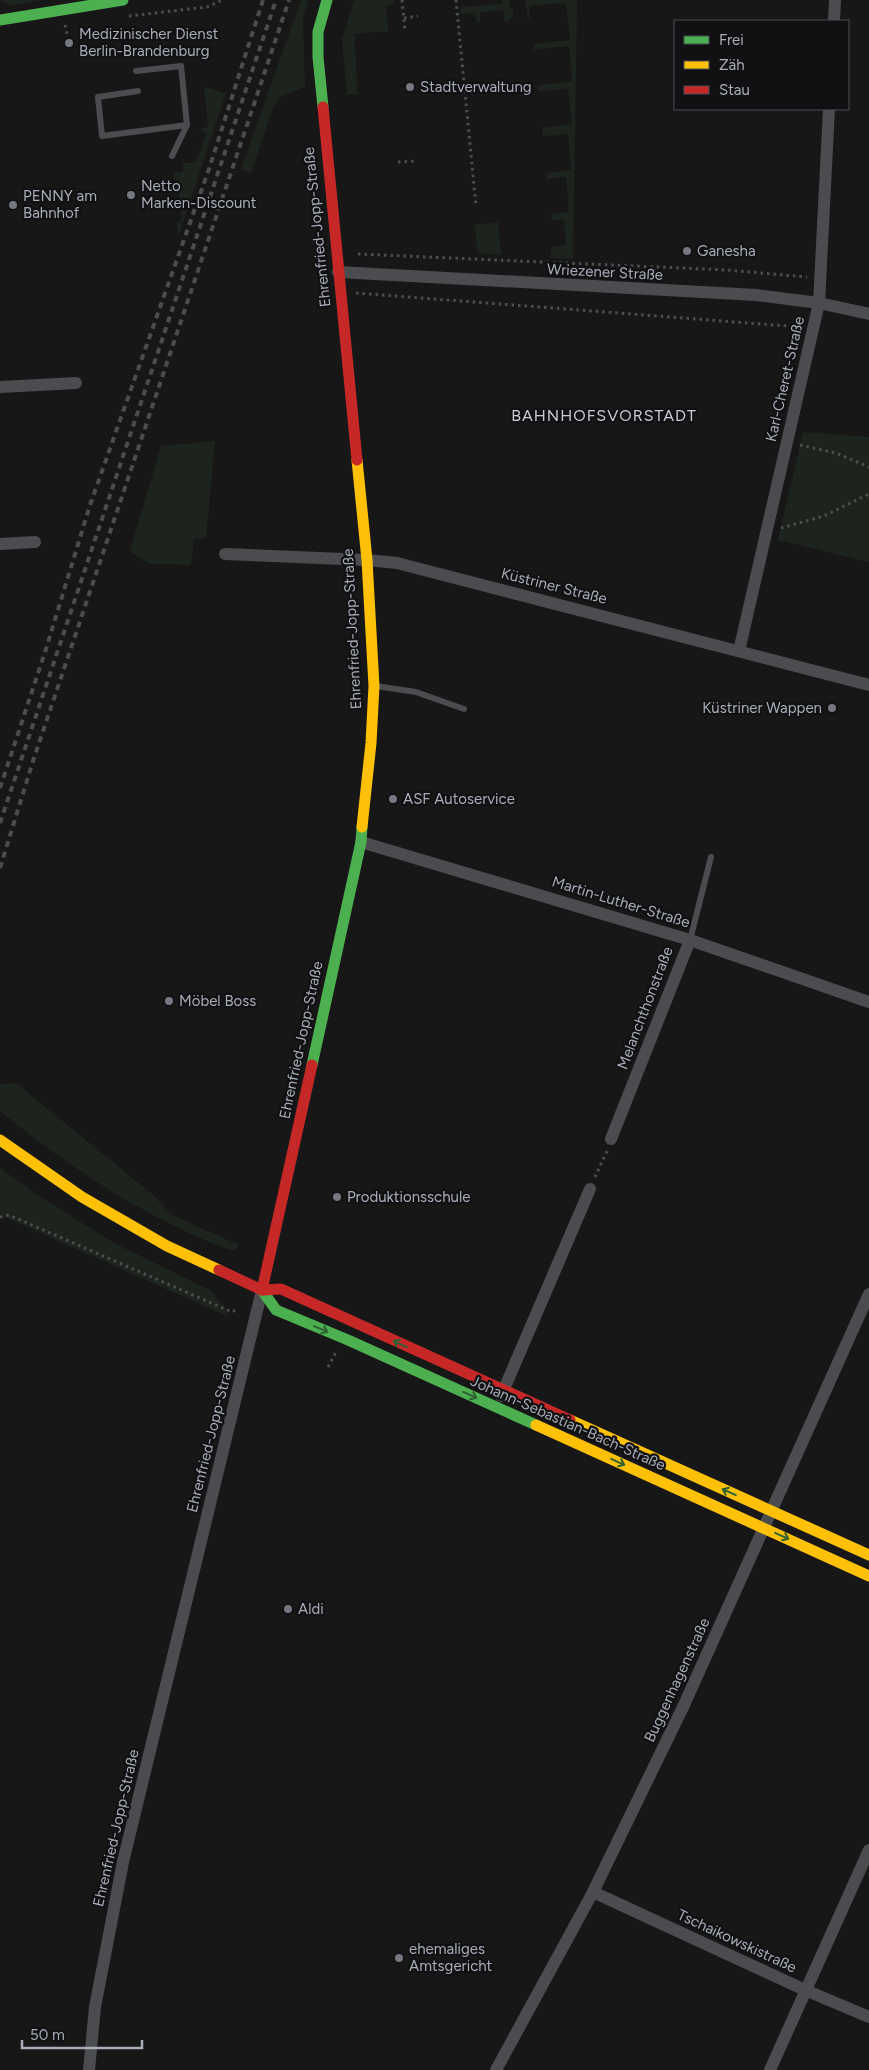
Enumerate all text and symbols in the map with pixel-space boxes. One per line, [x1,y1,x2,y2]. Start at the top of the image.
legend [674,20,849,110]
place label: Medizinischer Dienst Berlin-Brandenburg [79,25,219,60]
text: Frei [719,31,744,49]
marker: Medizinischer Dienst Berlin-Brandenburg [63,37,75,49]
text: Zäh [719,56,745,74]
place label: Stadtverwaltung [420,78,532,96]
marker: Stadtverwaltung [404,81,416,93]
text: Stau [719,81,750,99]
street label: Ehrenfried-Jopp-Straße [300,146,334,308]
place label: Netto Marken-Discount [141,177,257,212]
place label: PENNY am Bahnhof [23,187,97,222]
marker: Netto Marken-Discount [125,189,137,201]
marker: PENNY am Bahnhof [7,199,19,211]
place label: Ganesha [697,242,756,260]
marker: Ganesha [681,245,693,257]
street label: Wriezener Straße [546,260,664,284]
street label: Karl-Cheret-Straße [762,315,808,443]
district label: BAHNHOFSVORSTADT [511,406,697,425]
street label: Ehrenfried-Jopp-Straße [339,548,365,710]
street label: Küstriner Straße [499,564,609,608]
place label: Küstriner Wappen [702,699,822,717]
marker: Küstriner Wappen [826,702,838,714]
place label: ASF Autoservice [403,790,515,808]
marker: ASF Autoservice [387,793,399,805]
street label: Martin-Luther-Straße [550,872,692,932]
street label: Melanchthonstraße [613,944,677,1072]
street label: Ehrenfried-Jopp-Straße [275,959,327,1121]
place label: Möbel Boss [179,992,256,1010]
marker: Möbel Boss [163,995,175,1007]
place label: Produktionsschule [347,1188,470,1206]
marker: Produktionsschule [331,1191,343,1203]
one-way arrow [313,1324,328,1334]
one-way arrow [393,1339,408,1348]
street label: Ehrenfried-Jopp-Straße [183,1354,239,1514]
street label: Johann-Sebastian-Bach-Straße [468,1372,668,1474]
one-way arrow [462,1391,477,1400]
one-way arrow [610,1458,625,1467]
one-way arrow [722,1487,737,1496]
one-way arrow [774,1532,789,1542]
place label: Aldi [298,1600,324,1618]
marker: Aldi [282,1603,294,1615]
street label: Buggenhagenstraße [640,1615,714,1745]
street label: Ehrenfried-Jopp-Straße [89,1748,143,1908]
street label: Tschaikowskistraße [675,1906,799,1976]
place label: ehemaliges Amtsgericht [409,1940,493,1975]
marker: ehemaliges Amtsgericht [393,1952,405,1964]
scale bar [22,2018,142,2050]
text: 50 m [30,2026,65,2044]

